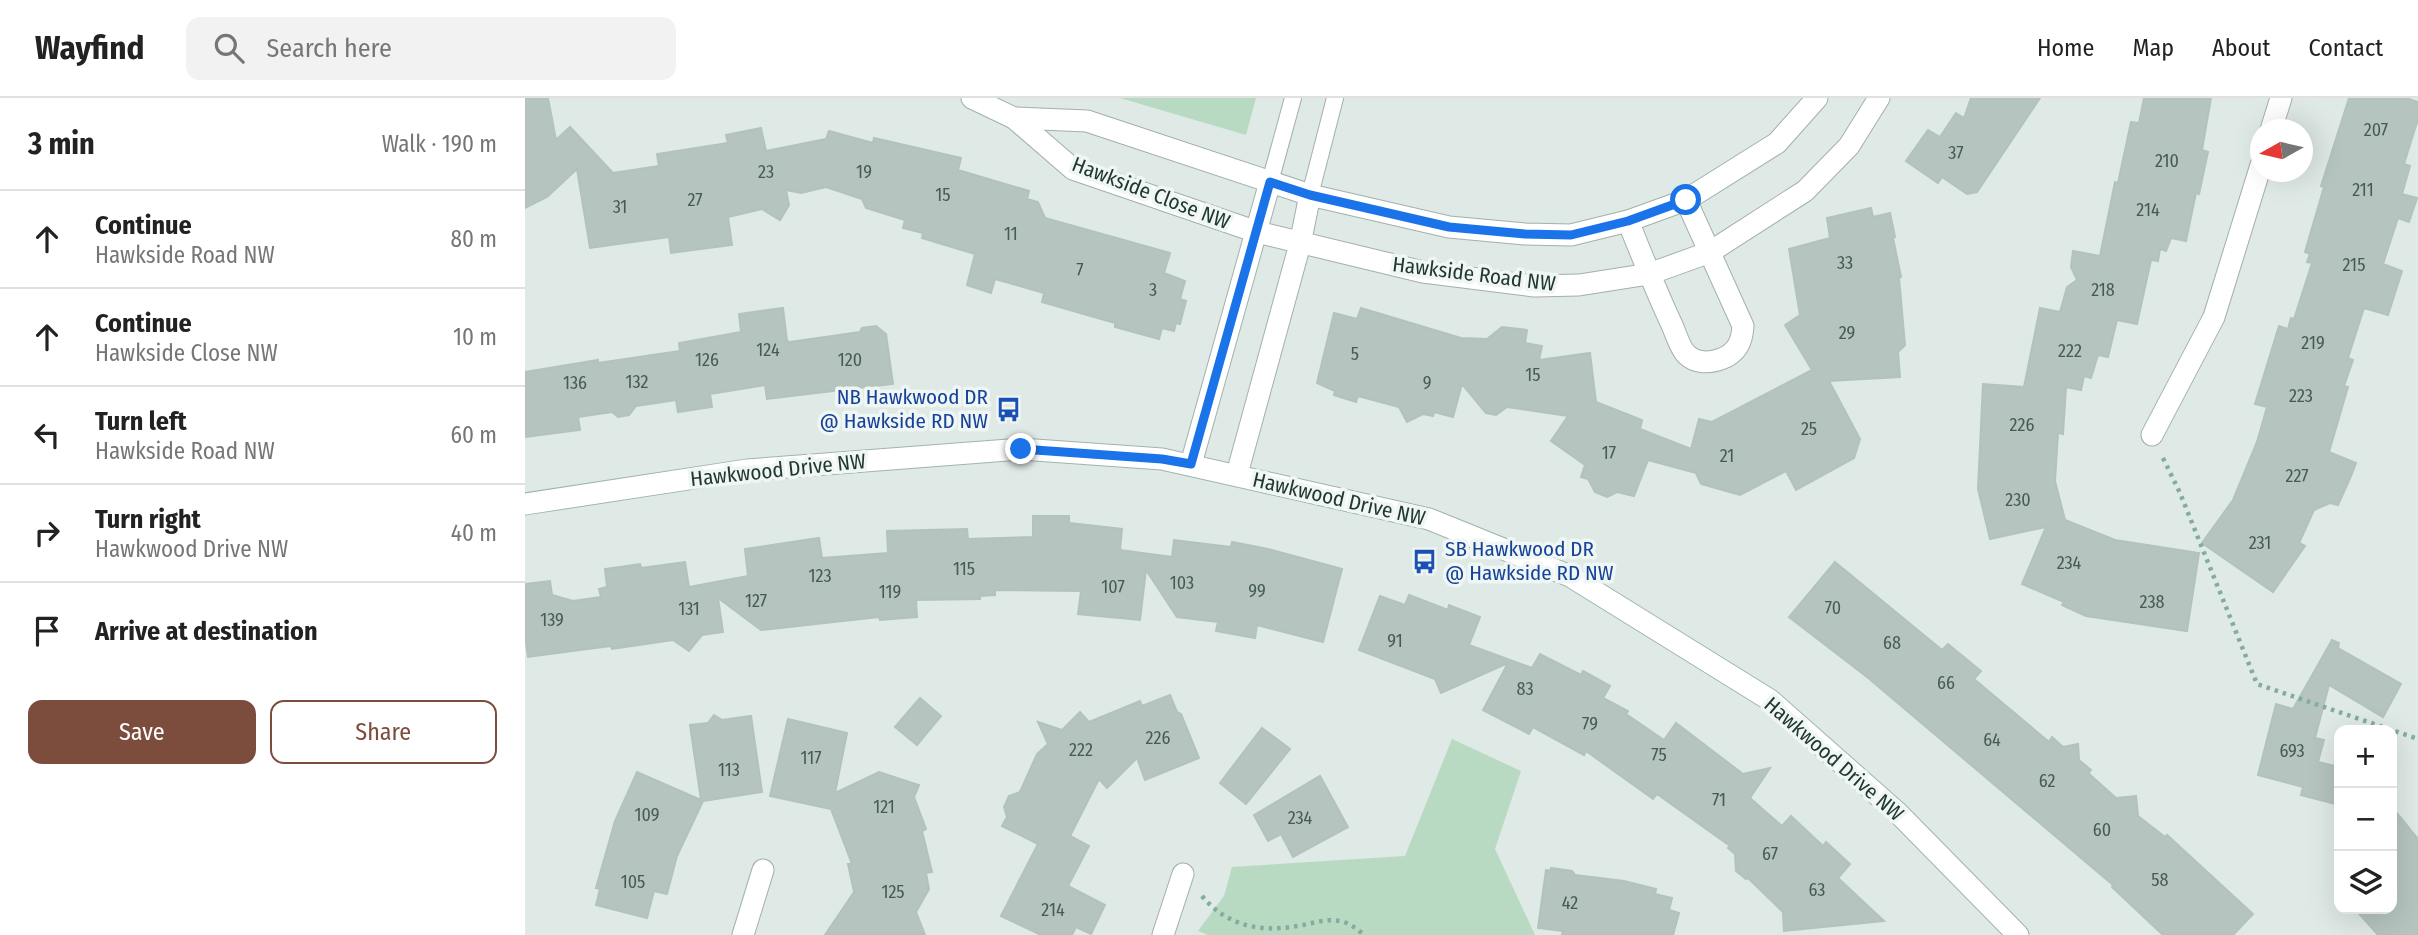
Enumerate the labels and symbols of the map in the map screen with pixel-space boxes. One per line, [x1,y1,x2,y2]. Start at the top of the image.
north arrow [2250,119,2313,182]
house number: 207 [2364,119,2388,141]
house number: 37 [1948,142,1964,164]
house number: 210 [2155,150,2179,172]
street label: Hawkside Close NW [1068,151,1234,235]
house number: 23 [758,161,774,183]
house number: 19 [856,161,872,183]
house number: 211 [2352,179,2374,201]
house number: 15 [935,184,951,206]
route start [1670,184,1701,215]
house number: 27 [687,189,703,211]
house number: 31 [613,196,627,218]
house number: 214 [2136,199,2160,221]
house number: 11 [1004,223,1018,245]
street label: Hawkside Road NW [1391,251,1557,297]
house number: 33 [1837,252,1853,274]
house number: 215 [2343,254,2365,276]
house number: 7 [1076,259,1084,281]
house number: 3 [1149,279,1157,301]
house number: 218 [2091,279,2115,301]
house number: 29 [1839,322,1855,344]
house number: 219 [2301,332,2325,354]
house number: 124 [756,339,780,361]
house number: 222 [2058,340,2082,362]
house number: 5 [1351,343,1359,365]
house number: 126 [695,349,719,371]
house number: 120 [838,349,862,371]
house number: 15 [1525,364,1541,386]
house number: 132 [626,371,649,393]
house number: 136 [563,372,587,394]
house number: 9 [1423,372,1431,394]
place label: NB Hawkwood DR @ Hawkside RD NW [819,384,989,434]
house number: 223 [2289,385,2313,407]
bus stop icon: NB Hawkwood DR @ Hawkside RD NW [994,395,1022,423]
house number: 226 [2010,414,2034,436]
house number: 25 [1801,418,1817,440]
route end [1005,433,1036,464]
house number: 17 [1602,442,1616,464]
house number: 21 [1720,445,1734,467]
street label: Hawkwood Drive NW [689,448,867,492]
house number: 227 [2285,465,2309,487]
street label: Hawkwood Drive NW [1250,466,1428,532]
house number: 230 [2005,489,2031,511]
house number: 231 [2249,532,2271,554]
place label: SB Hawkwood DR @ Hawkside RD NW [1445,536,1614,586]
bus stop icon: SB Hawkwood DR @ Hawkside RD NW [1411,547,1439,575]
house number: 234 [2057,552,2082,574]
house number: 115 [953,558,975,580]
house number: 123 [808,565,832,587]
house number: 103 [1170,572,1194,594]
house number: 107 [1101,576,1125,598]
house number: 99 [1248,580,1266,602]
house number: 119 [879,581,901,603]
house number: 127 [745,590,767,612]
house number: 238 [2139,591,2165,613]
house number: 70 [1825,597,1841,619]
house number: 131 [678,598,700,620]
house number: 139 [540,609,564,631]
house number: 91 [1387,630,1403,652]
house number: 68 [1883,632,1901,654]
house number: 66 [1937,672,1955,694]
house number: 83 [1516,678,1534,700]
street label: Hawkwood Drive NW [1759,691,1909,827]
house number: 79 [1582,713,1598,735]
house number: 226 [1146,727,1170,749]
house number: 64 [1983,729,2001,751]
house number: 222 [1069,739,1093,761]
house number: 693 [2279,740,2305,762]
house number: 75 [1651,744,1667,766]
house number: 117 [800,747,822,769]
house number: 113 [718,759,740,781]
house number: 62 [2039,770,2055,792]
house number: 71 [1712,789,1726,811]
house number: 121 [873,796,895,818]
house number: 109 [634,804,660,826]
house number: 234 [1288,807,1313,829]
house number: 60 [2093,819,2111,841]
house number: 67 [1762,843,1778,865]
house number: 58 [2151,869,2169,891]
house number: 105 [621,871,645,893]
house number: 63 [1809,879,1825,901]
house number: 125 [881,881,905,903]
house number: 42 [1562,892,1578,914]
house number: 214 [1041,899,1065,921]

